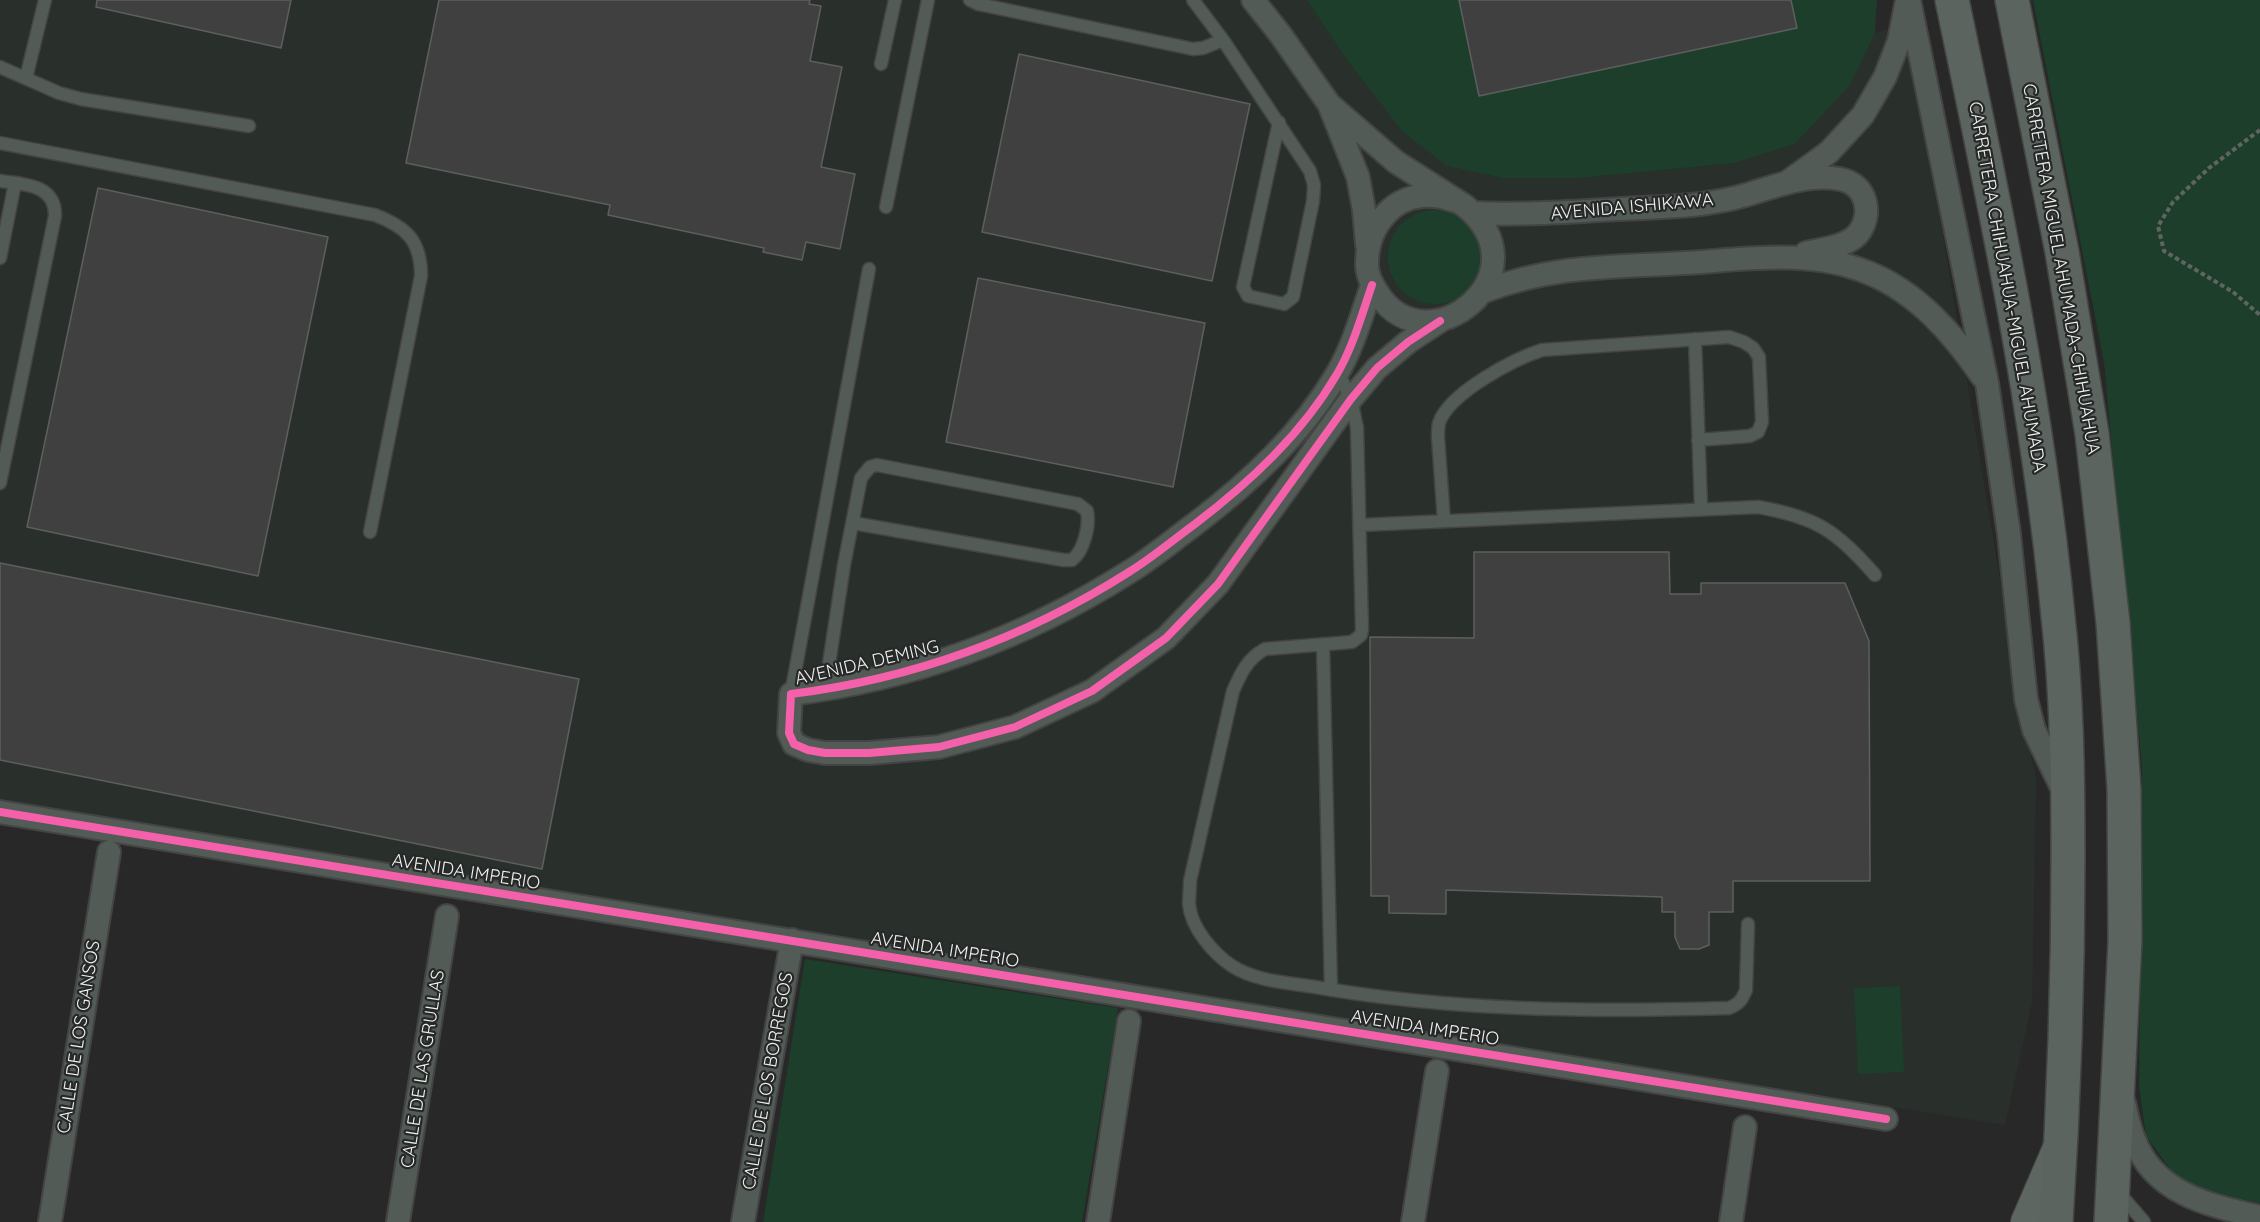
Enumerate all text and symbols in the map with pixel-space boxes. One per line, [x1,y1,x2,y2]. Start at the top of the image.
street label: CARRETERA MIGUEL AHUMADA-CHIHUAHUA [2018,82,2104,456]
street label: CARRETERA CHIHUAHUA-MIGUEL AHUMADA [1964,100,2050,474]
street label: AVENIDA ISHIKAWA [1550,189,1714,225]
street label: AVENIDA DEMING [793,636,941,690]
street label: AVENIDA IMPERIO [390,850,542,894]
street label: AVENIDA IMPERIO [869,928,1021,972]
street label: CALLE DE LOS GANSOS [53,939,105,1135]
street label: CALLE DE LAS GRULLAS [397,968,449,1170]
street label: CALLE DE LOS BORREGOS [738,971,798,1191]
street label: AVENIDA IMPERIO [1349,1006,1501,1050]

